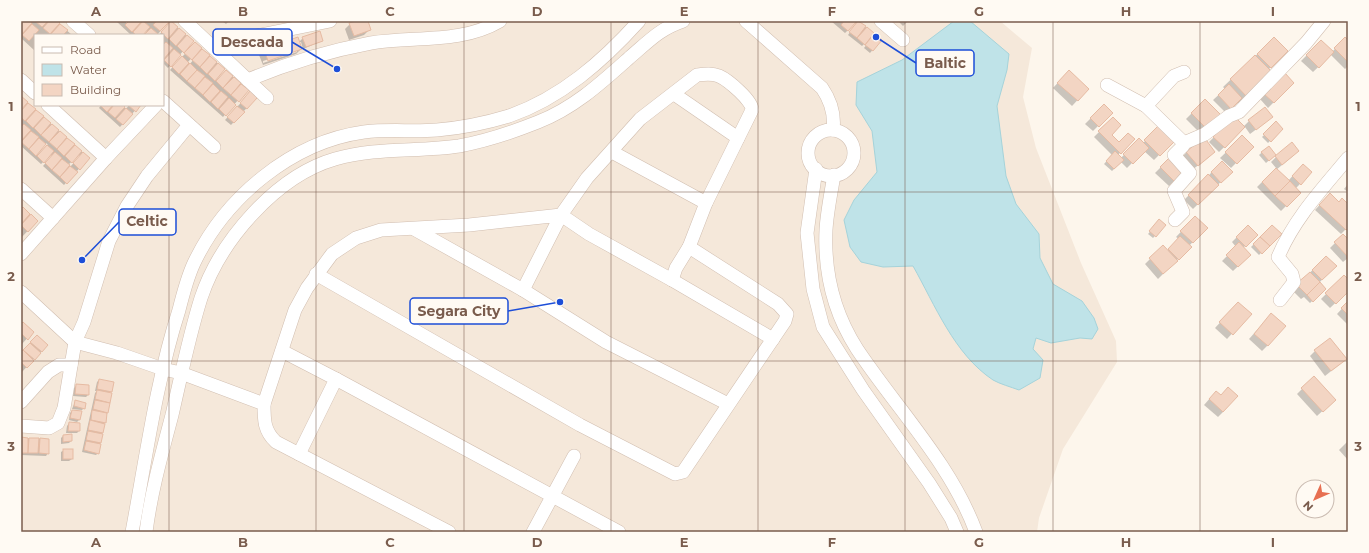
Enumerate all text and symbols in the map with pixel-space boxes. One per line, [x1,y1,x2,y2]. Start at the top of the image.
text: A [90,3,102,19]
text: B [238,3,248,19]
text: C [385,3,395,19]
text: D [532,3,543,19]
text: E [680,3,689,19]
text: F [828,3,836,19]
text: G [974,3,984,19]
text: H [1121,3,1131,19]
text: I [1271,3,1275,19]
callout: Descada [213,29,292,55]
text: Descada [220,33,284,51]
legend [34,34,164,106]
text: Road [70,42,101,57]
callout: Baltic [916,50,974,76]
text: Baltic [924,54,967,72]
text: Water [70,62,107,77]
text: Building [70,82,121,97]
text: 1 [8,98,14,114]
text: 1 [1355,98,1361,114]
callout: Celtic [119,209,176,235]
text: Celtic [126,212,168,230]
text: 2 [7,268,15,284]
text: 2 [1354,268,1362,284]
callout: Segara City [410,298,508,324]
text: Segara City [418,302,501,320]
text: 3 [6,438,15,454]
text: 3 [1353,438,1362,454]
north arrow [1295,479,1335,519]
text: N [1300,498,1316,514]
text: A [90,534,102,550]
text: B [238,534,248,550]
text: C [385,534,395,550]
text: D [532,534,543,550]
text: E [680,534,689,550]
text: F [828,534,836,550]
text: G [974,534,984,550]
text: H [1121,534,1131,550]
text: I [1271,534,1275,550]

